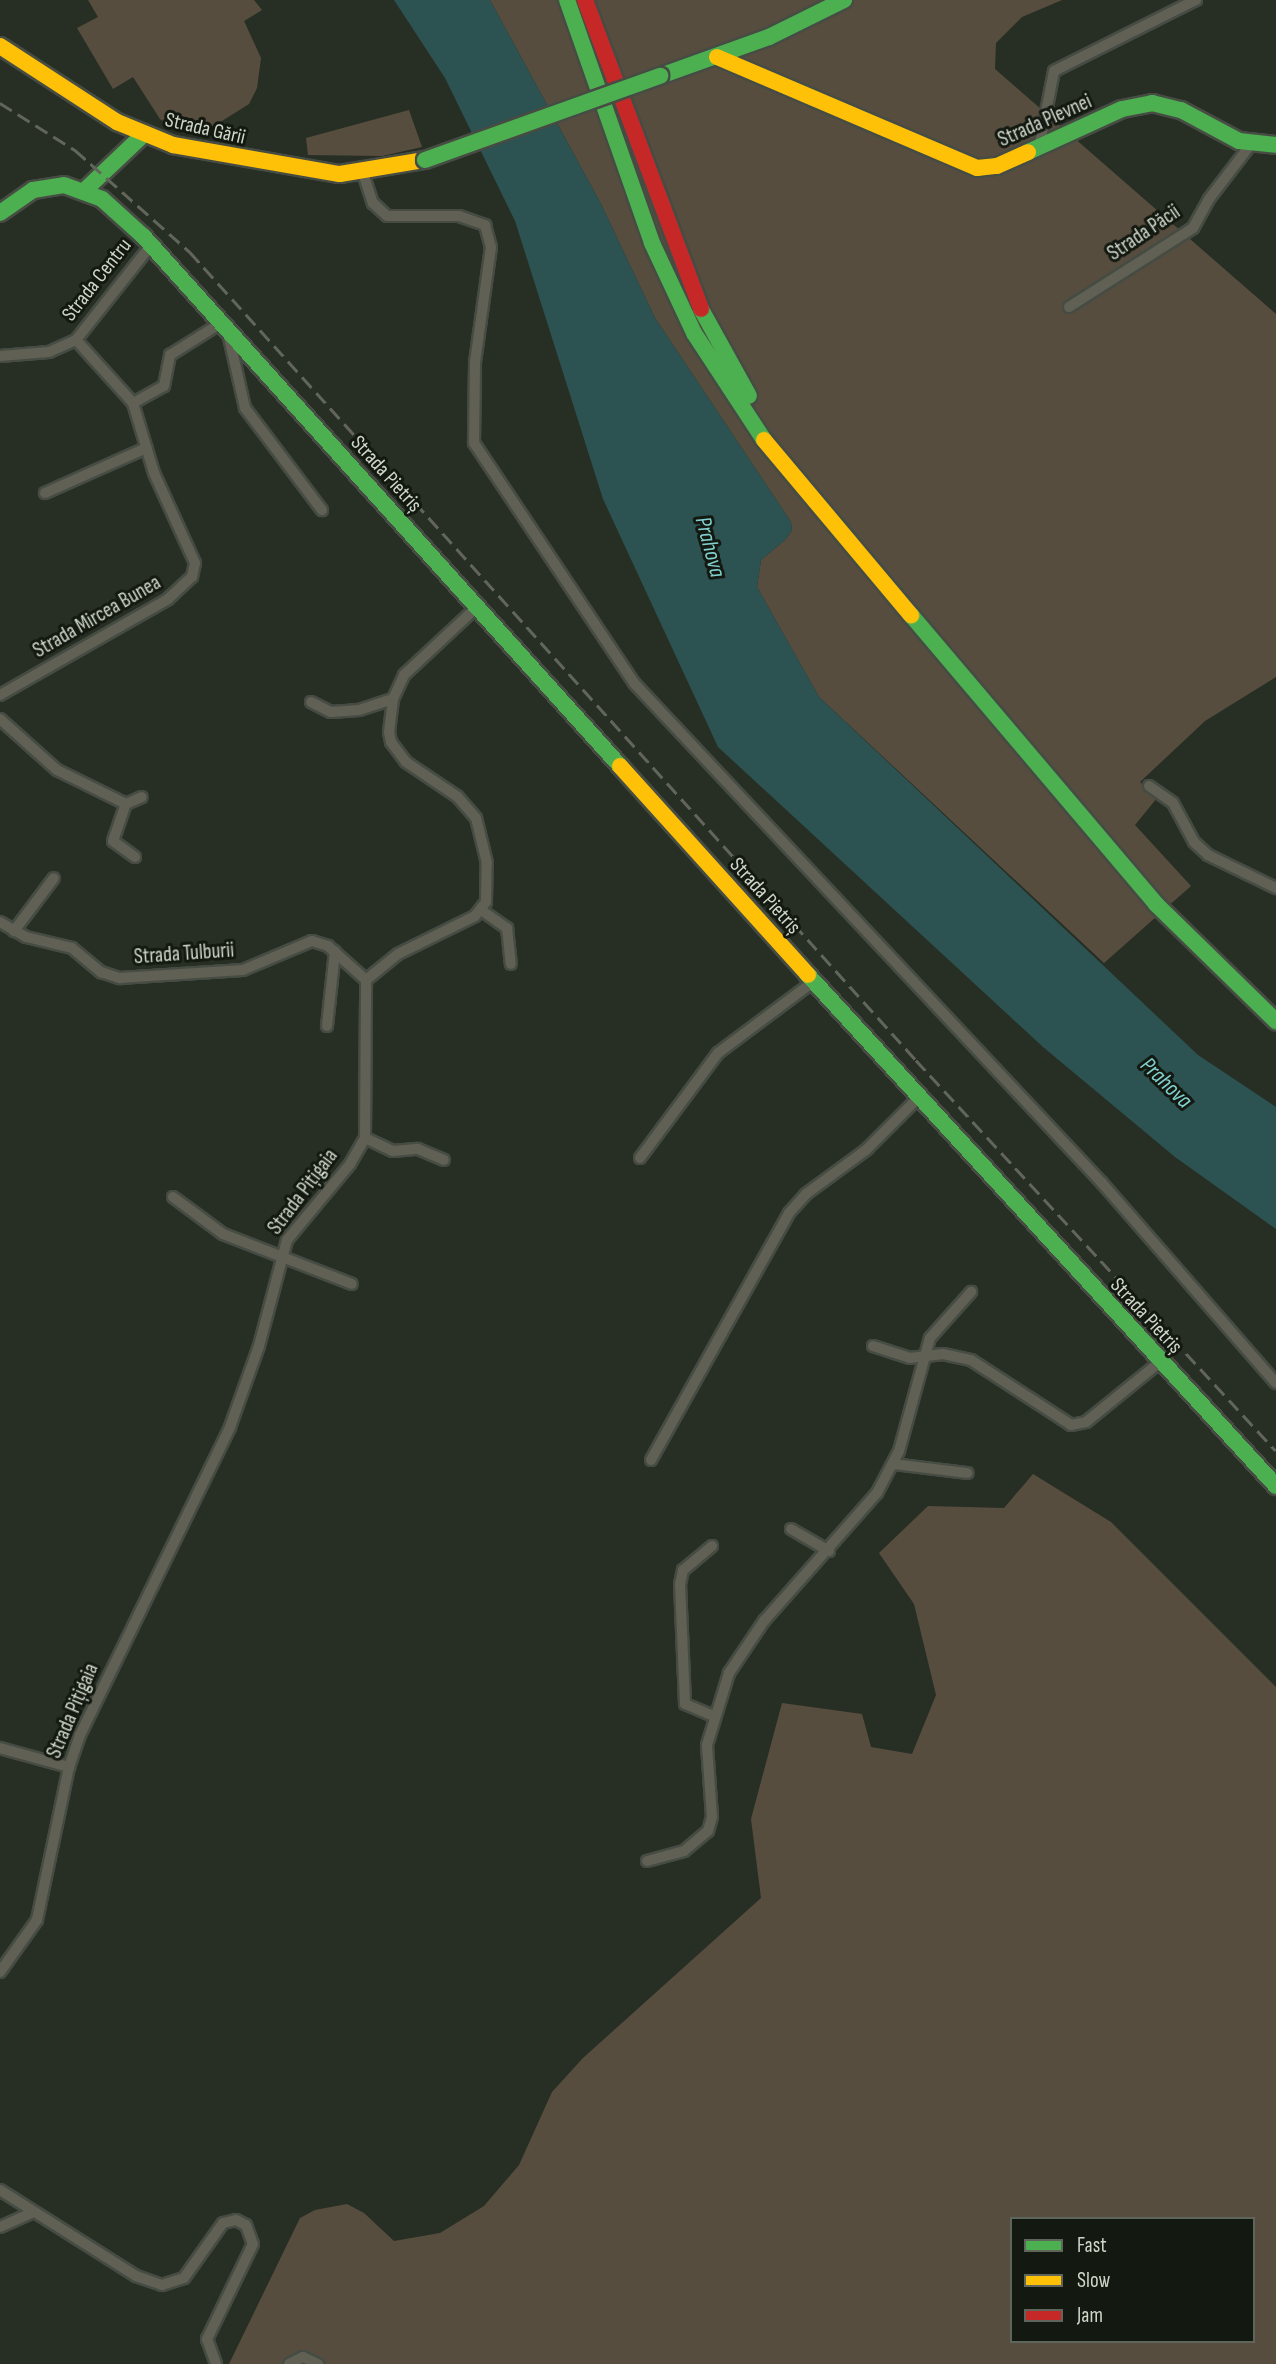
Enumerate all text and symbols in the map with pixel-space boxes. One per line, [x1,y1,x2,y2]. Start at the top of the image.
street label: Strada Plevnei [994,89,1096,153]
street label: Strada Gării [162,108,248,150]
street label: Strada Păcii [1103,200,1185,266]
street label: Strada Centru [57,234,137,326]
street label: Strada Pietriș [345,431,427,517]
water label: Prahova [689,514,731,580]
street label: Strada Mircea Bunea [29,570,165,664]
street label: Strada Pietriș [724,853,806,939]
street label: Strada Tulburii [133,938,235,970]
water label: Prahova [1134,1052,1198,1114]
street label: Strada Pițigaia [263,1144,343,1240]
street label: Strada Pietriș [1105,1273,1187,1359]
street label: Strada Pițigaia [42,1660,104,1762]
legend [1010,2217,1255,2343]
text: Fast [1077,2233,1107,2258]
text: Slow [1077,2268,1110,2293]
text: Jam [1077,2303,1103,2328]

